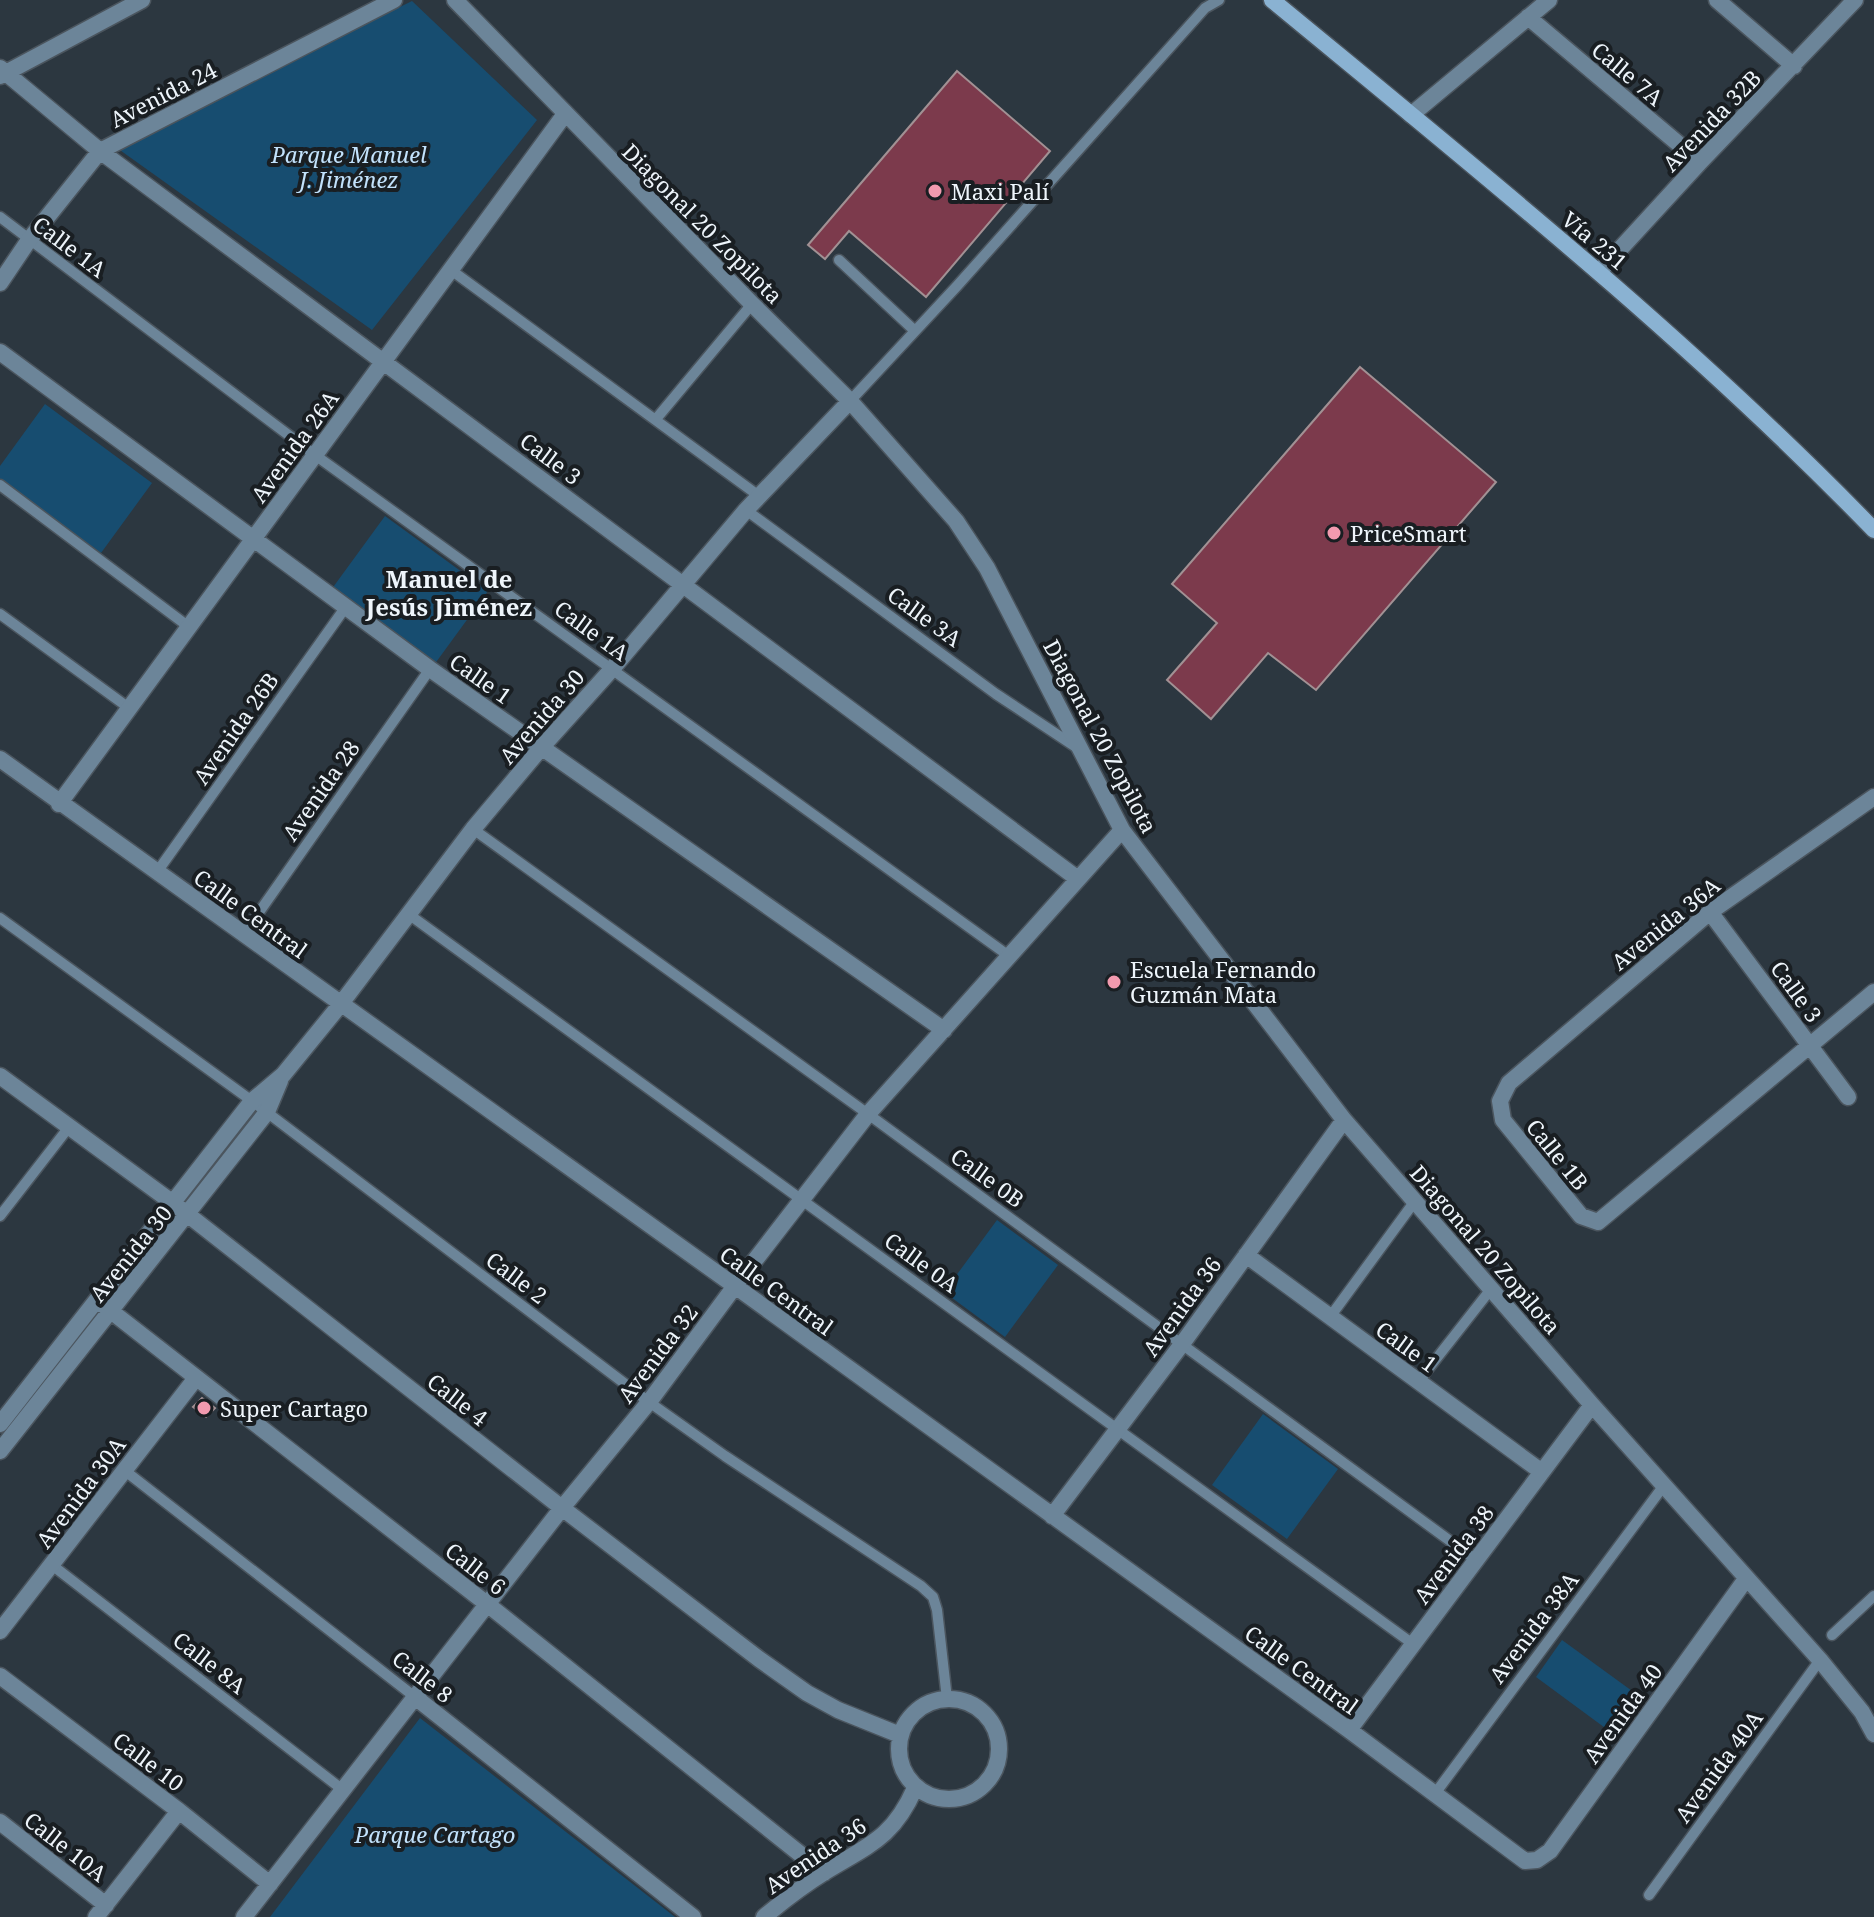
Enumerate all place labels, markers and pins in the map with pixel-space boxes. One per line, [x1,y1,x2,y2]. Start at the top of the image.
place label: Maxi Palí [951,176,1049,206]
marker: Maxi Palí [926,182,944,200]
place label: PriceSmart [1350,518,1467,548]
marker: PriceSmart [1325,524,1343,542]
place label: Escuela Fernando Guzmán Mata [1130,954,1316,1009]
marker: Escuela Fernando Guzmán Mata [1105,973,1123,991]
place label: Super Cartago [220,1393,368,1423]
marker: Super Cartago [195,1399,213,1417]

